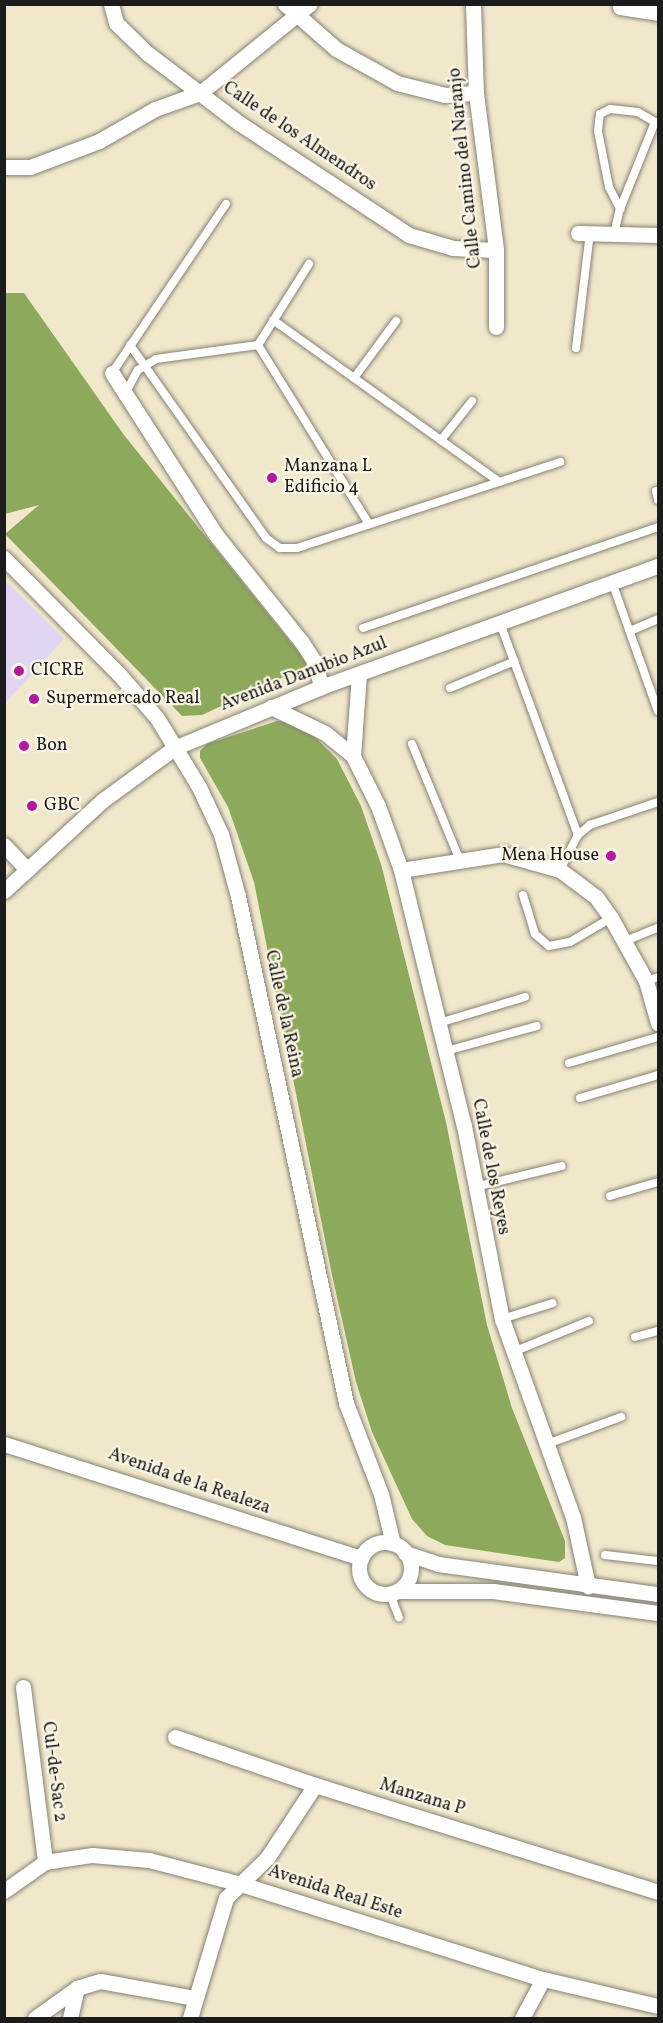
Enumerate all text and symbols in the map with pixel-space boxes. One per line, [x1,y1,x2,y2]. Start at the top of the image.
street label: Calle Camino del Naranjo [445,67,487,269]
street label: Calle de los Almendros [218,78,380,196]
place label: Manzana L Edificio 4 [284,457,372,500]
marker: Manzana L Edificio 4 [265,471,279,485]
street label: Avenida Danubio Azul [218,633,390,717]
place label: CICRE [31,660,84,682]
marker: CICRE [12,664,26,678]
place label: Supermercado Real [46,688,200,710]
marker: Supermercado Real [27,692,41,706]
place label: Bon [36,735,68,757]
marker: Bon [17,739,31,753]
place label: GBC [44,795,80,817]
marker: GBC [25,799,39,813]
place label: Mena House [501,845,599,867]
marker: Mena House [604,849,618,863]
street label: Calle de la Reina [259,948,307,1080]
street label: Calle de los Reyes [466,1097,514,1237]
street label: Avenida de la Realeza [105,1444,273,1520]
street label: Cul-de-Sac 2 [36,1720,70,1824]
street label: Manzana P [377,1775,467,1821]
street label: Avenida Real Este [265,1861,405,1925]

